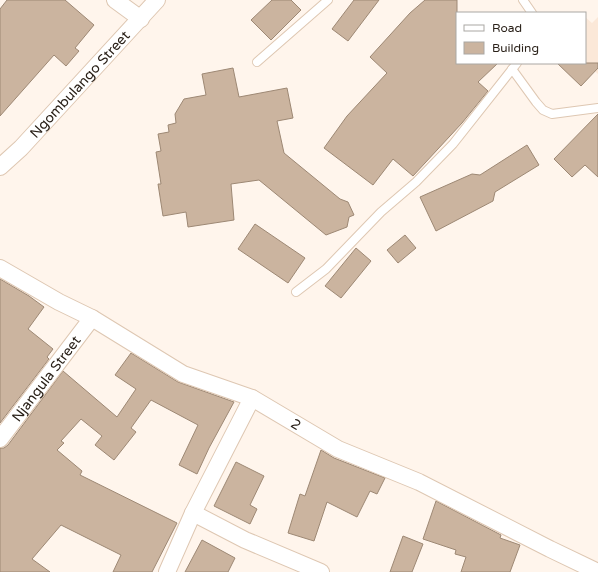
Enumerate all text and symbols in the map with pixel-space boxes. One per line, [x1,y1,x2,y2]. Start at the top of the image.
legend [456,12,586,64]
text: Road [492,21,522,35]
street label: Ngombulango Street [27,27,134,142]
text: Building [492,41,539,55]
street label: Njangula Street [8,332,85,425]
street label: 2 [288,415,304,434]

